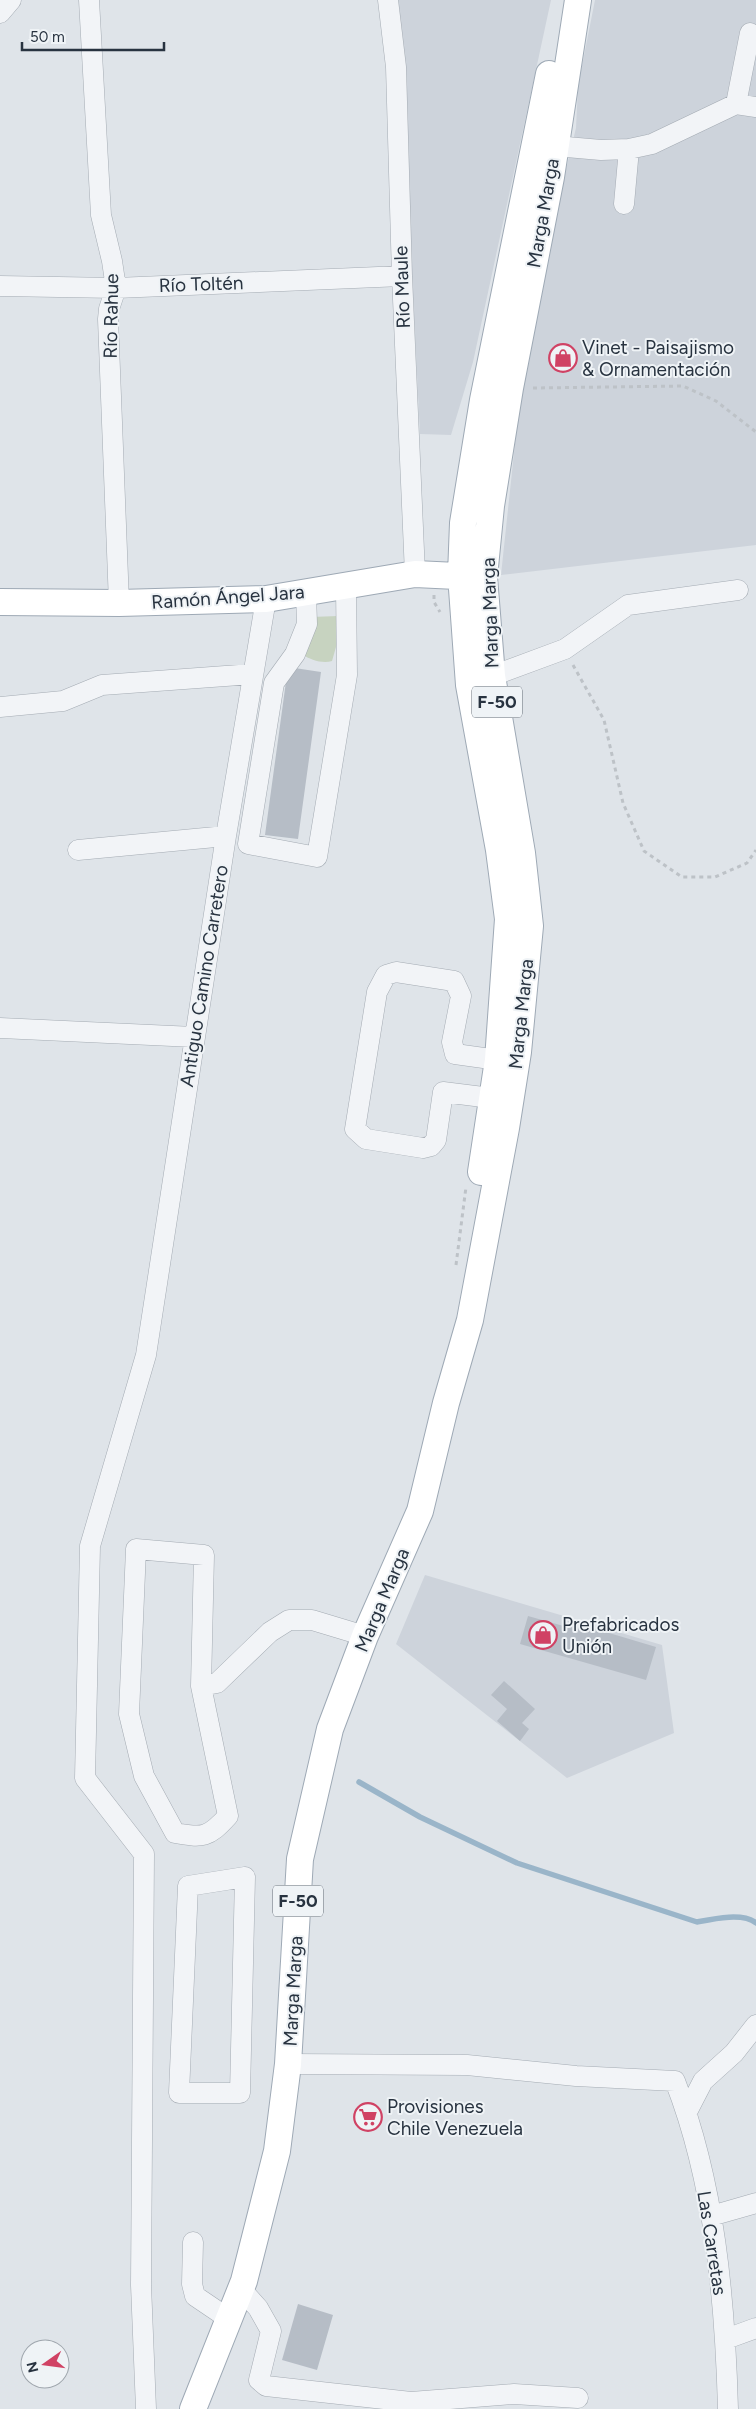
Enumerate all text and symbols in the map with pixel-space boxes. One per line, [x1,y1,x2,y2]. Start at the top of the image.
scale bar [22,20,165,52]
text: 50 m [30,28,65,46]
street label: Marga Marga [522,156,564,270]
street label: Río Maule [389,245,415,329]
street label: Río Toltén [158,271,244,297]
street label: Río Rahue [99,273,123,359]
place label: Vinet - Paisajismo & Ornamentación [582,336,734,381]
shop icon: Vinet - Paisajismo & Ornamentación [548,343,578,373]
street label: Marga Marga [477,557,503,669]
street label: Ramón Ángel Jara [151,580,305,614]
road number: F-50 [472,686,522,718]
street label: Antiguo Camino Carretero [175,863,233,1089]
street label: Marga Marga [504,958,538,1070]
street label: Marga Marga [350,1545,414,1655]
place label: Prefabricados Unión [562,1613,679,1658]
shop icon: Prefabricados Unión [528,1620,558,1650]
road number: F-50 [273,1885,323,1916]
street label: Marga Marga [279,1935,307,2047]
place label: Provisiones Chile Venezuela [387,2095,523,2140]
supermarket icon: Provisiones Chile Venezuela [353,2102,383,2132]
street label: Las Carretas [692,2189,732,2297]
north arrow [20,2339,70,2389]
text: N [23,2360,42,2374]

